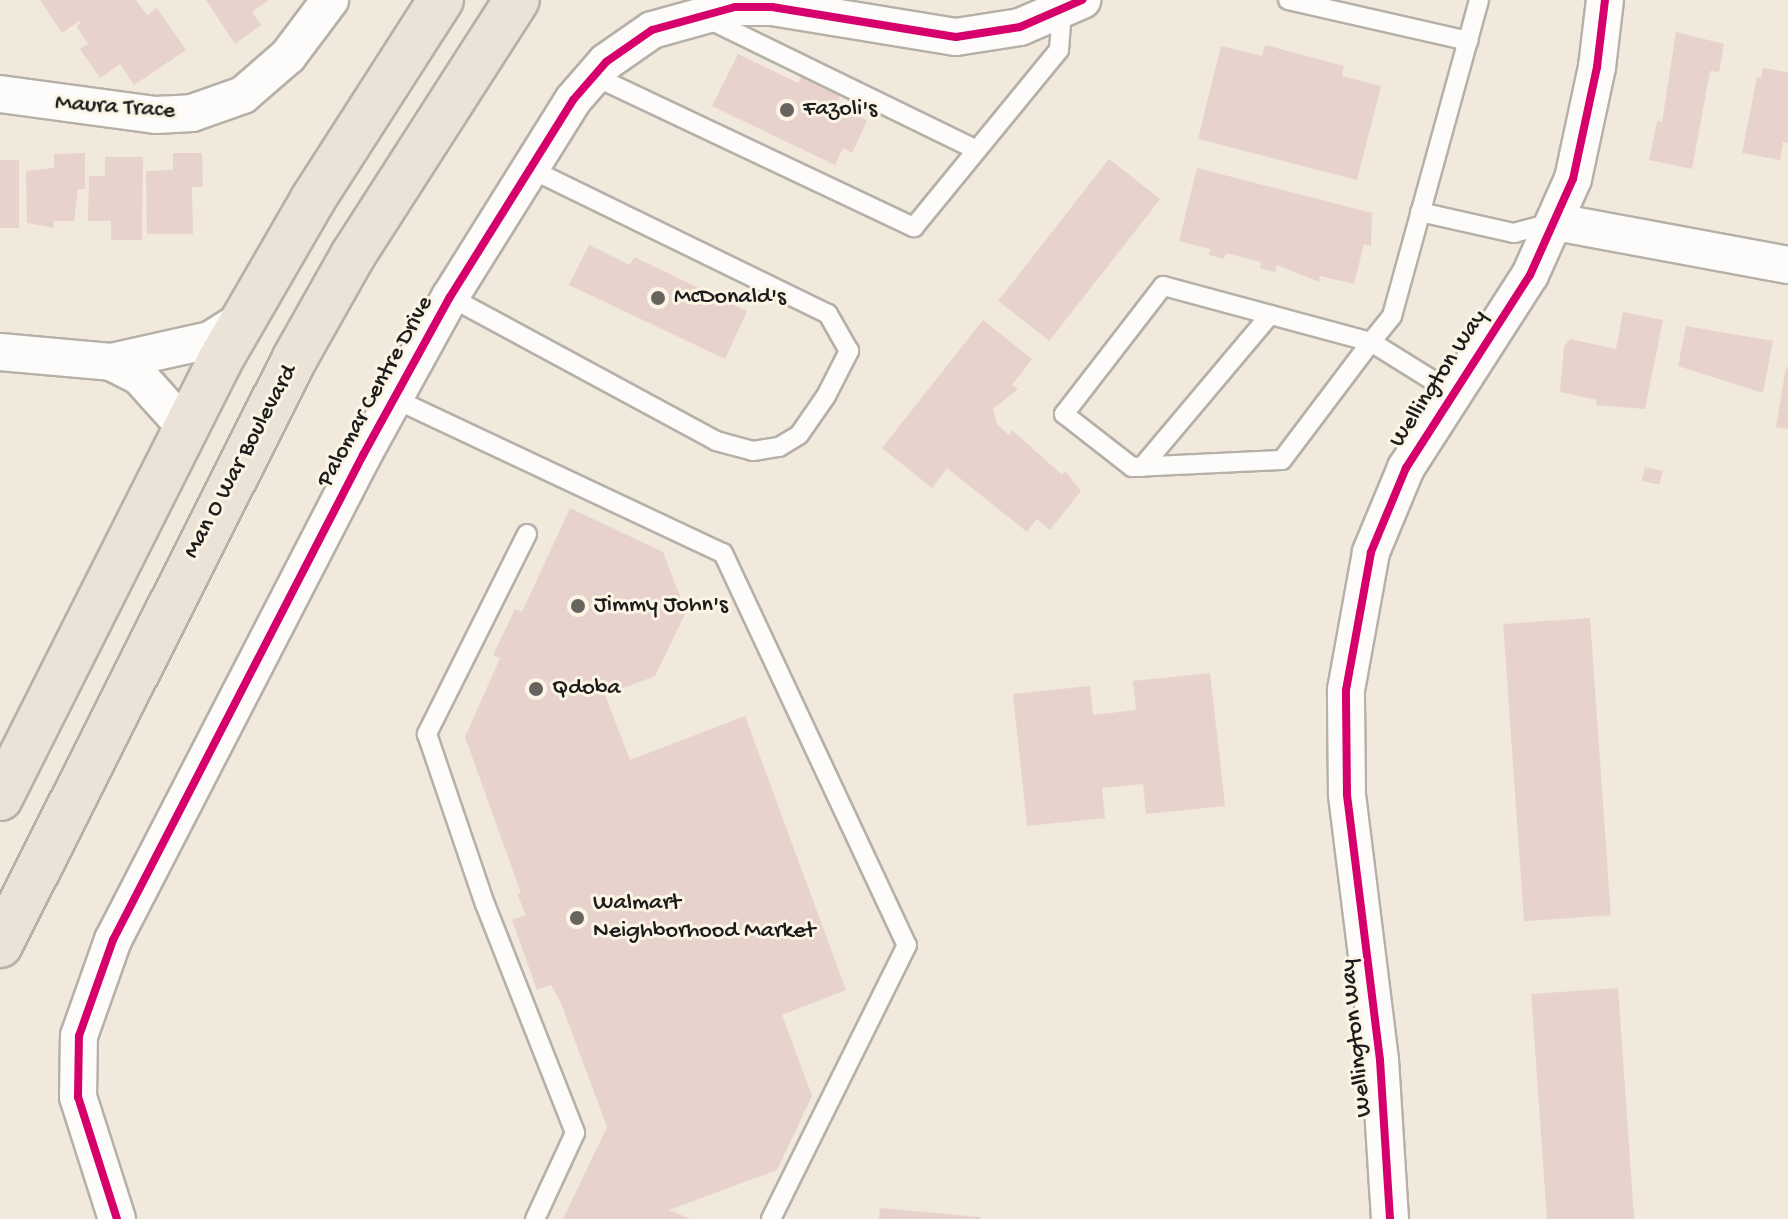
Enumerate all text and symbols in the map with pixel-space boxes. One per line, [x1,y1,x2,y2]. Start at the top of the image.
street label: Maura Trace [54,89,176,127]
place label: Fazoli's [803,96,877,124]
marker: Fazoli's [778,101,796,119]
place label: McDonald's [674,284,786,312]
marker: McDonald's [649,289,667,307]
street label: Palomar Centre Drive [311,291,441,493]
street label: Wellington Way [1384,305,1494,453]
street label: Man O War Boulevard [178,360,304,564]
place label: Jimmy John's [594,592,728,620]
marker: Jimmy John's [569,597,587,615]
place label: Qdoba [552,675,621,703]
marker: Qdoba [527,680,545,698]
place label: Walmart Neighborhood Market [593,890,815,946]
marker: Walmart Neighborhood Market [568,909,586,927]
street label: Wellington Way [1334,958,1380,1118]

